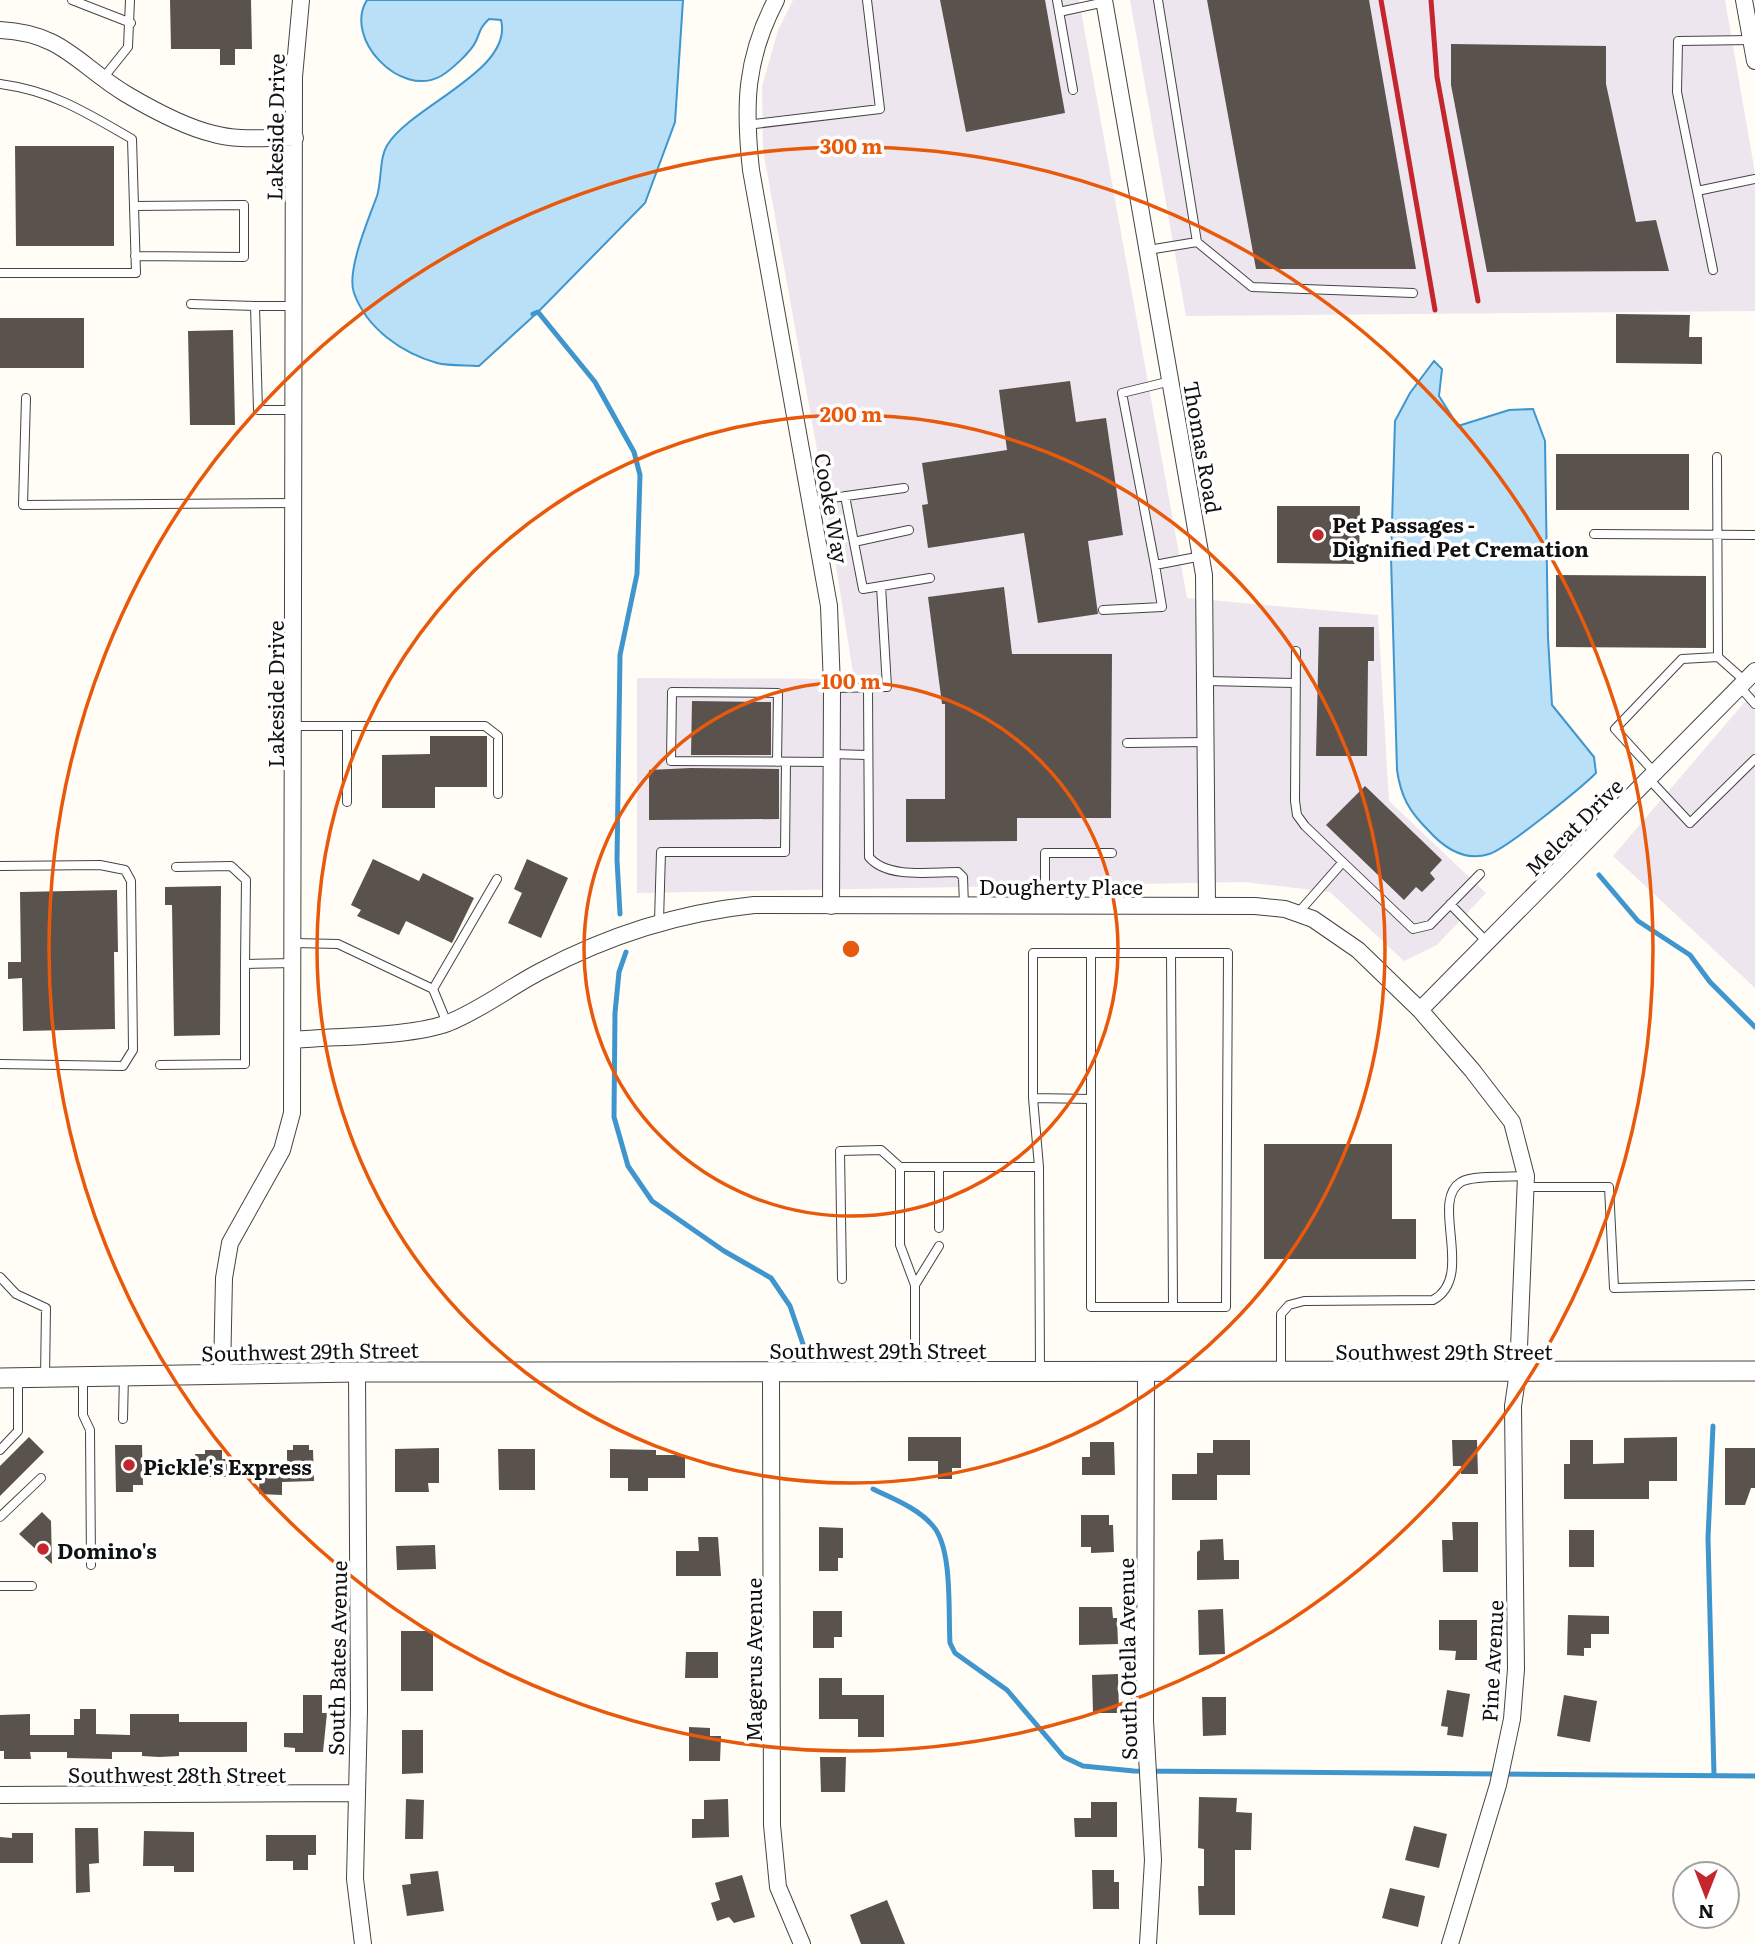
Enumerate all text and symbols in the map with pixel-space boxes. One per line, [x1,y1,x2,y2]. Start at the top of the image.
street label: Lakeside Drive [257,53,291,201]
text: 300 m [820,129,882,160]
street label: Thomas Road [1177,378,1231,516]
text: 200 m [820,397,882,428]
street label: Cooke Way [808,450,858,566]
place label: Pet Passages - Dignified Pet Cremation [1332,508,1589,563]
marker: Pet Passages - Dignified Pet Cremation [1310,527,1326,543]
street label: Lakeside Drive [259,620,290,768]
text: 100 m [821,664,881,695]
street label: Melcat Drive [1517,770,1629,882]
street label: Dougherty Place [979,870,1143,901]
centre of rings [839,937,863,961]
street label: Southwest 29th Street [201,1333,420,1367]
street label: Southwest 29th Street [769,1334,987,1365]
street label: Southwest 29th Street [1335,1335,1553,1366]
place label: Pickle's Express [143,1450,312,1481]
marker: Pickle's Express [121,1457,137,1473]
place label: Domino's [57,1534,157,1565]
marker: Domino's [35,1541,51,1557]
street label: South Otella Avenue [1109,1558,1143,1760]
street label: South Bates Avenue [319,1560,353,1756]
street label: Magerus Avenue [737,1578,768,1742]
street label: Pine Avenue [1472,1599,1510,1723]
street label: Southwest 28th Street [68,1758,287,1789]
north arrow [1671,1860,1741,1930]
text: N [1698,1899,1714,1927]

